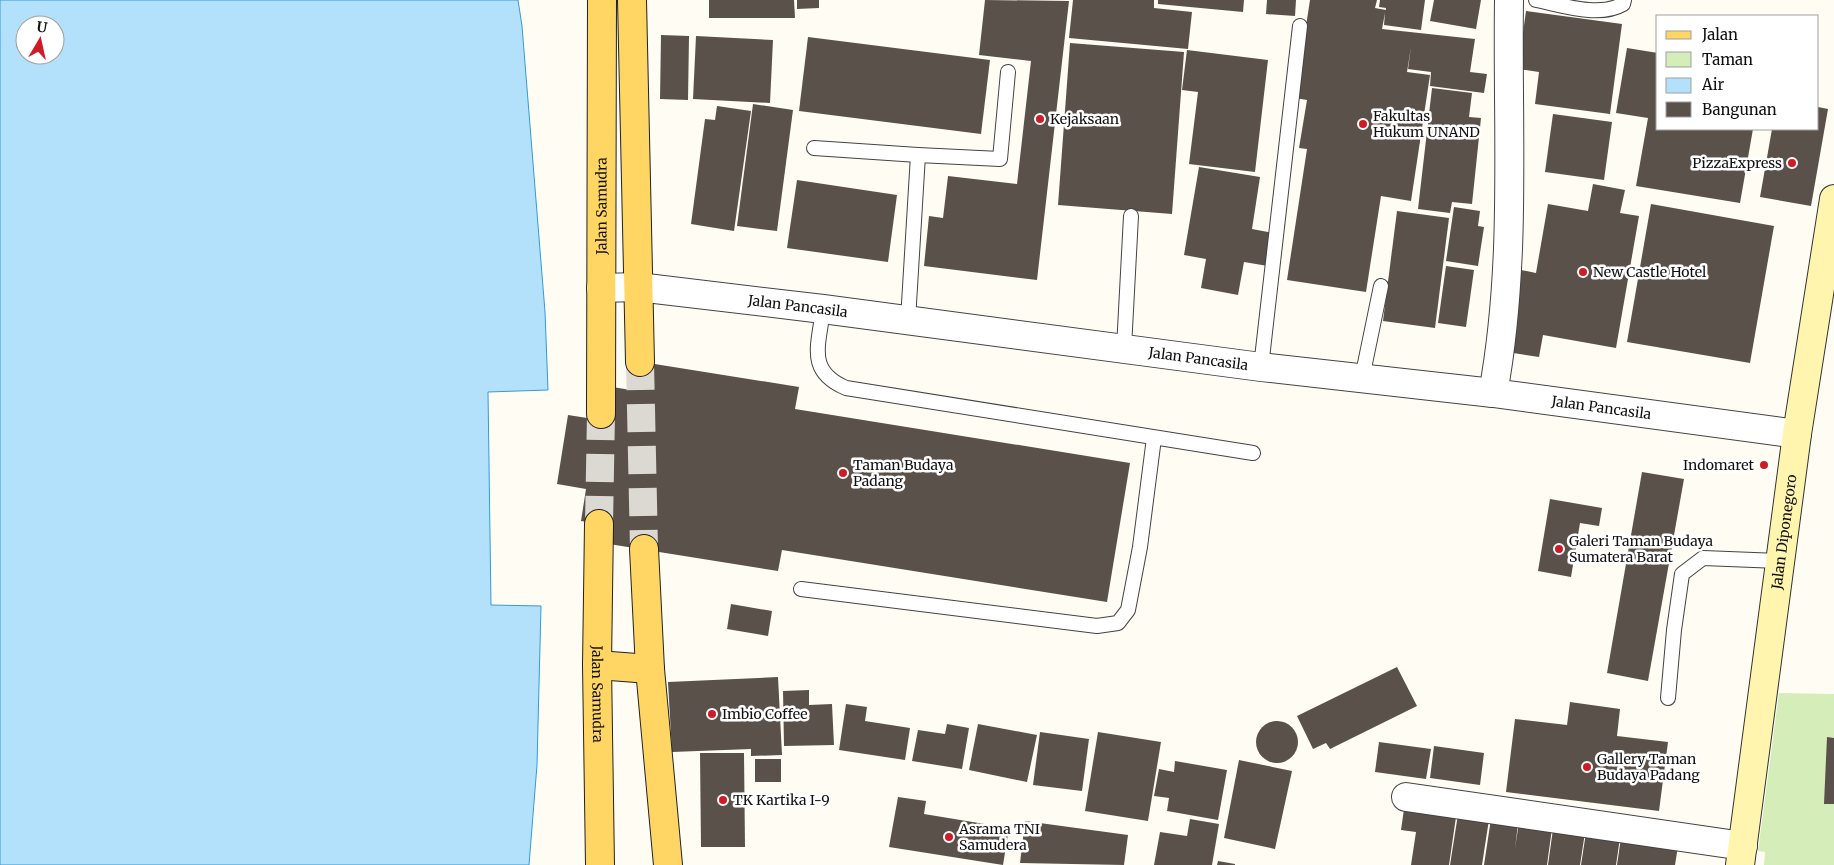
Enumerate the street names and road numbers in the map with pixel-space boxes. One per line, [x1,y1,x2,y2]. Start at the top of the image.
street label: Jalan Samudra [592,157,611,256]
street label: Jalan Pancasila [746,291,849,321]
street label: Jalan Pancasila [1147,343,1250,374]
street label: Jalan Pancasila [1550,392,1653,423]
street label: Jalan Diponegoro [1767,473,1801,592]
street label: Jalan Samudra [588,644,607,743]

